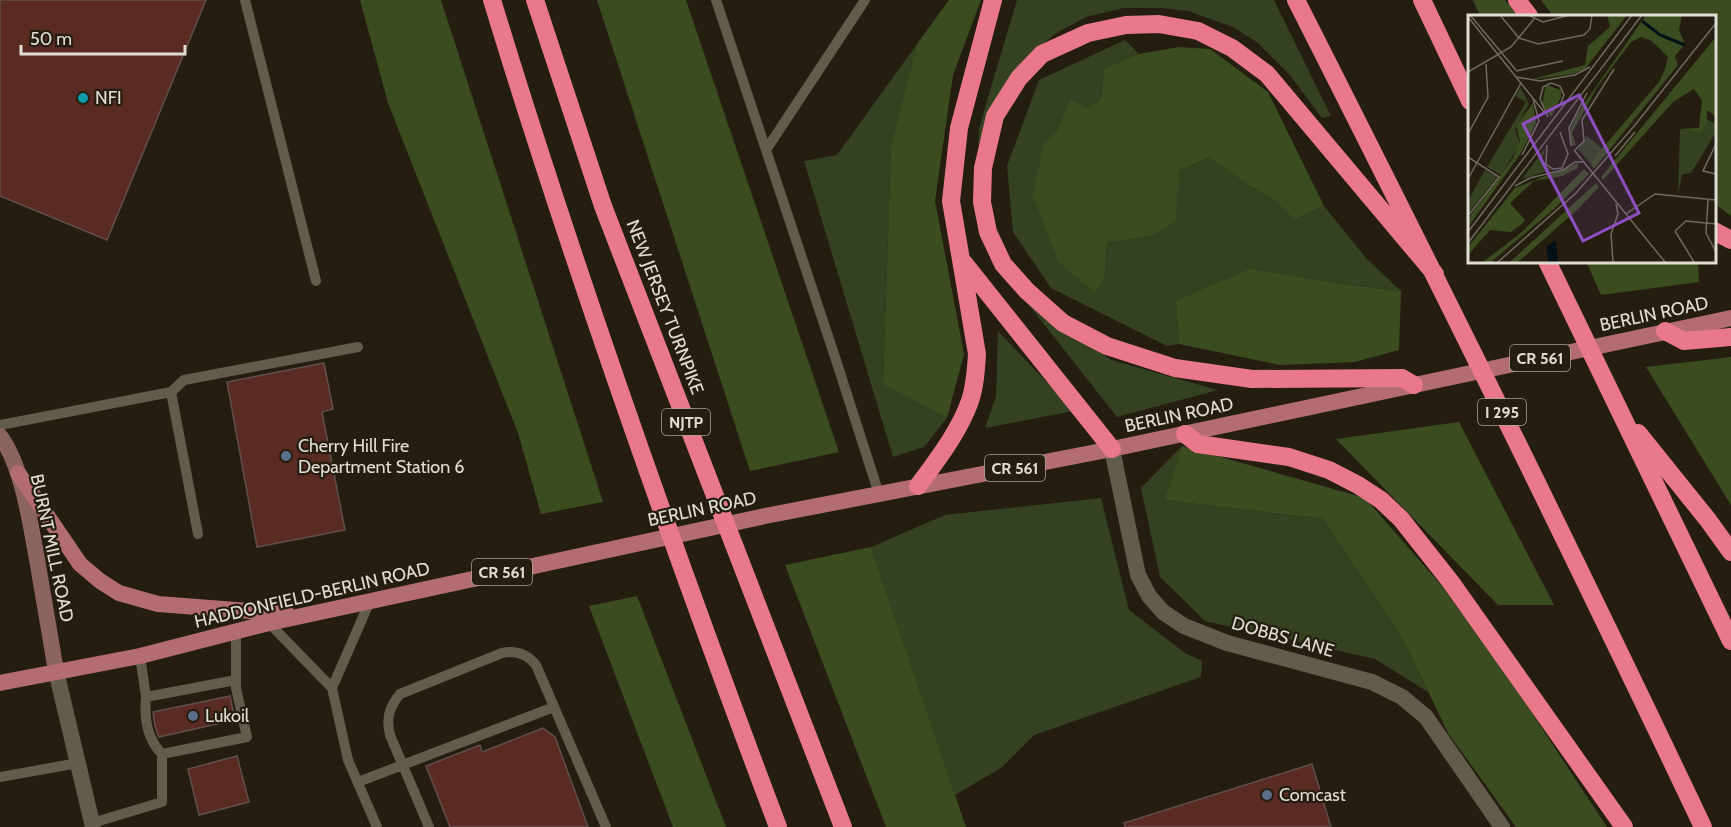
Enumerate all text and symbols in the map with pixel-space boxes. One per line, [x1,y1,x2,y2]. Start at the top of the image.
inset map [1468,15,1716,262]
scale bar [21,18,184,56]
text: 50 m [30,28,72,50]
place label: NFI [95,87,122,109]
marker: NFI [76,91,90,105]
street label: NEW JERSEY TURNPIKE [622,217,708,397]
street label: BERLIN ROAD [1598,292,1710,336]
road number: CR 561 [1510,345,1570,371]
street label: BERLIN ROAD [1123,393,1235,437]
road number: I 295 [1478,399,1526,425]
road number: NJTP [662,409,710,435]
place label: Cherry Hill Fire Department Station 6 [298,435,465,478]
marker: Cherry Hill Fire Department Station 6 [279,449,293,463]
road number: CR 561 [985,455,1045,481]
street label: BURNT MILL ROAD [26,472,78,624]
street label: BERLIN ROAD [646,487,758,531]
street label: HADDONFIELD-BERLIN ROAD [192,557,432,633]
road number: CR 561 [472,559,532,585]
street label: DOBBS LANE [1229,612,1337,662]
place label: Lukoil [205,705,250,727]
marker: Lukoil [186,709,200,723]
place label: Comcast [1279,784,1346,806]
marker: Comcast [1260,788,1274,802]

